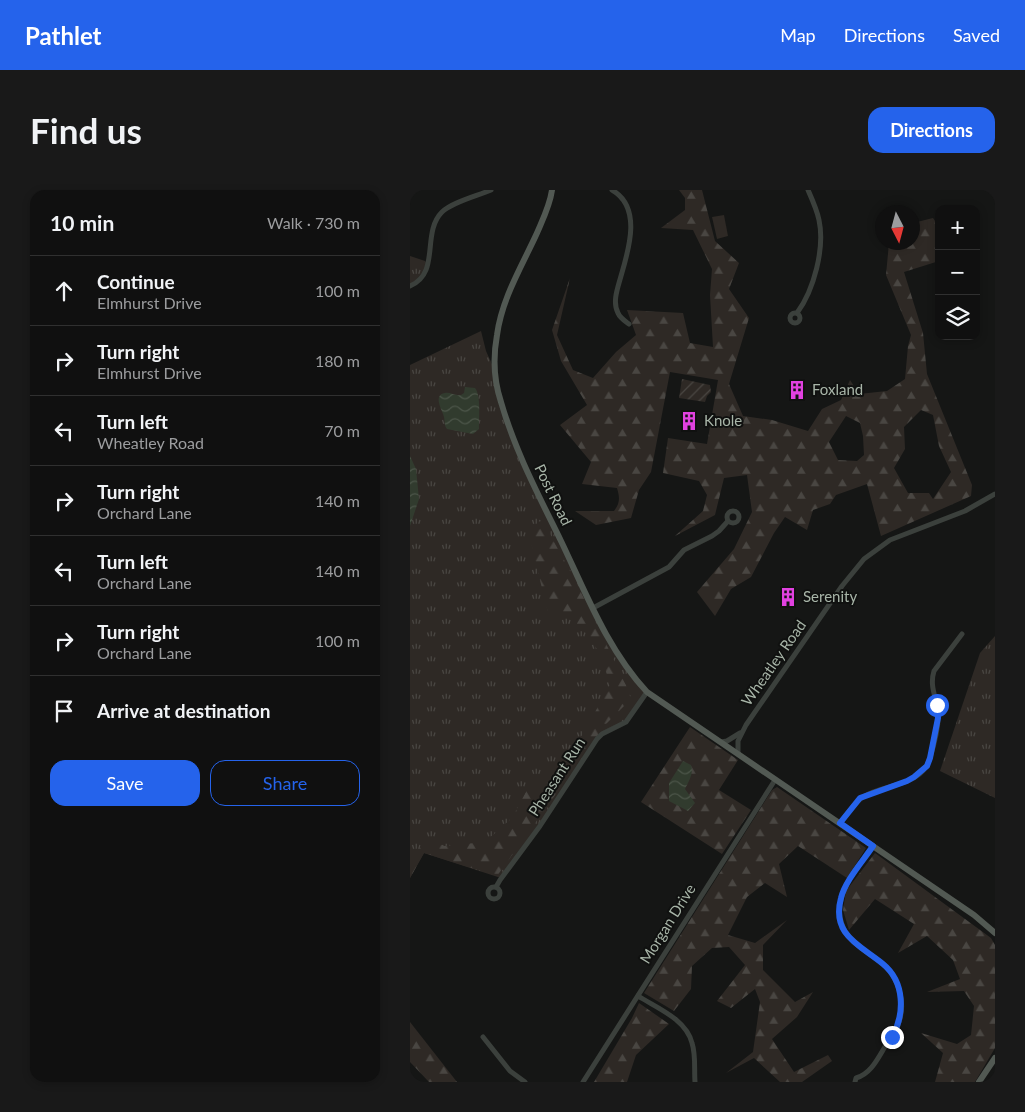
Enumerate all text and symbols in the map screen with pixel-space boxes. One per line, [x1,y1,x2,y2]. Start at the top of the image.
text: Pathlet [25,21,102,50]
text: Map [780,24,816,46]
text: Directions [844,24,925,46]
text: Saved [953,24,1000,46]
button: Directions [868,107,995,153]
text: Find us [30,109,142,151]
north arrow [875,205,920,250]
map controls [935,205,980,340]
button: + [935,205,980,250]
text: 10 min [50,210,114,235]
text: Walk · 730 m [267,213,360,232]
button: − [935,250,980,295]
text: Continue [97,270,175,293]
icon: ahead [50,277,78,305]
text: 100 m [315,281,360,300]
text: Elmhurst Drive [97,293,202,312]
button: layers [935,295,980,340]
text: Turn right [97,340,179,363]
icon: right [50,347,78,375]
text: 180 m [315,351,360,370]
text: Elmhurst Drive [97,363,202,382]
building icon: Foxland [786,379,808,401]
place label: Foxland [812,380,863,398]
text: Turn left [97,410,168,433]
building icon: Knole [678,410,700,432]
place label: Knole [704,411,742,429]
icon: left [50,417,78,445]
text: 70 m [324,421,360,440]
text: Wheatley Road [97,433,204,452]
street label: Post Road [531,461,576,528]
text: Turn right [97,480,179,503]
icon: right [50,487,78,515]
text: 140 m [315,491,360,510]
text: Orchard Lane [97,503,192,522]
text: Turn left [97,550,168,573]
icon: left [50,557,78,585]
text: 140 m [315,561,360,580]
text: Orchard Lane [97,573,192,592]
building icon: Serenity [777,586,799,608]
place label: Serenity [803,587,857,605]
street label: Wheatley Road [737,616,809,709]
text: Turn right [97,620,179,643]
icon: right [50,627,78,655]
text: 100 m [315,631,360,650]
text: Orchard Lane [97,643,192,662]
route start [926,694,949,717]
icon: arrive [50,697,78,725]
text: Arrive at destination [97,699,270,722]
street label: Pheasant Run [524,734,588,819]
button: Save [50,760,200,806]
button: Share [210,760,360,806]
street label: Morgan Drive [635,880,699,967]
route end [881,1026,904,1049]

